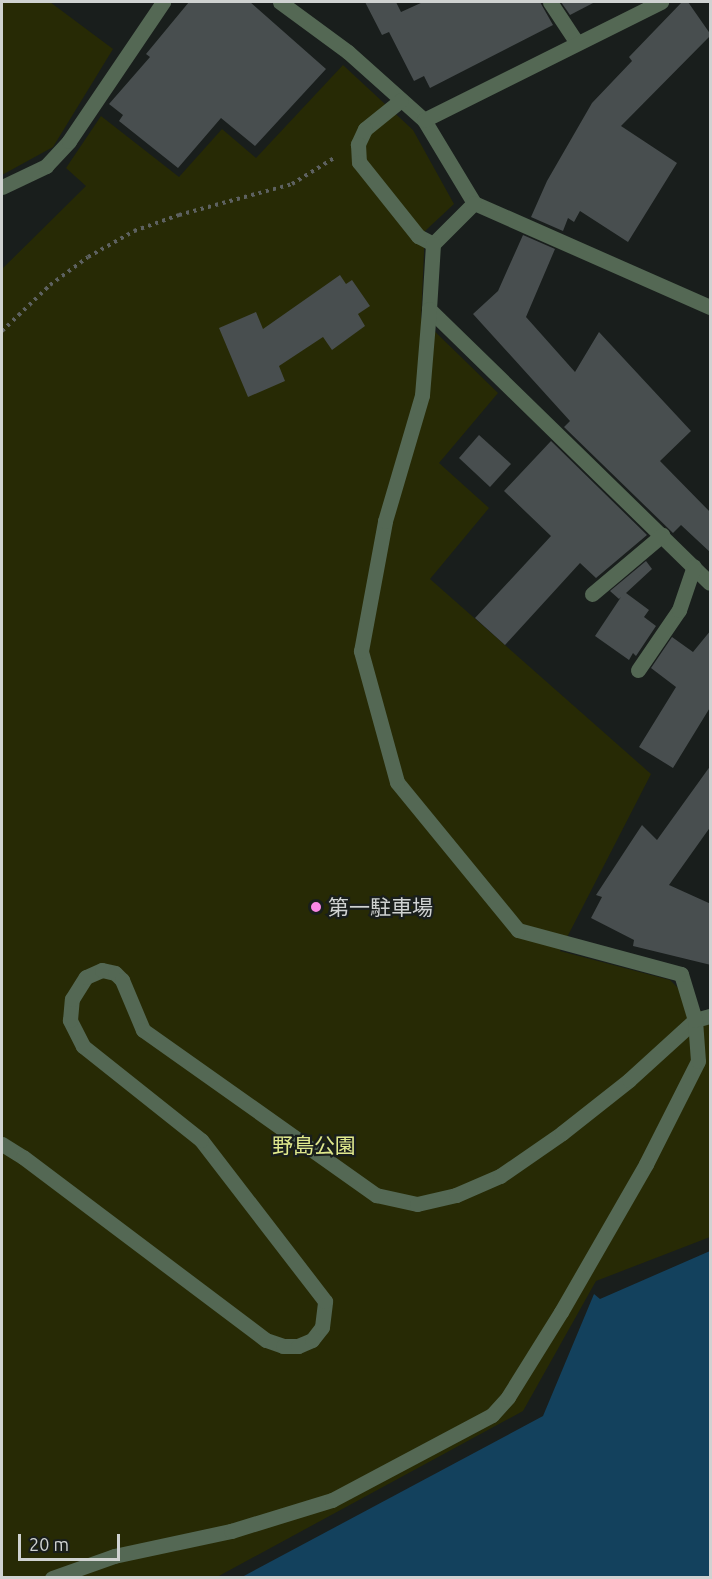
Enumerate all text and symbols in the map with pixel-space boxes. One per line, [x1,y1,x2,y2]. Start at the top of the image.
place label: 第一駐車場 [328,894,433,920]
marker: 第一駐車場 [309,900,323,914]
park label: 野島公園 [272,1132,356,1158]
scale bar [21,1522,123,1560]
text: 20 m [29,1534,69,1554]

